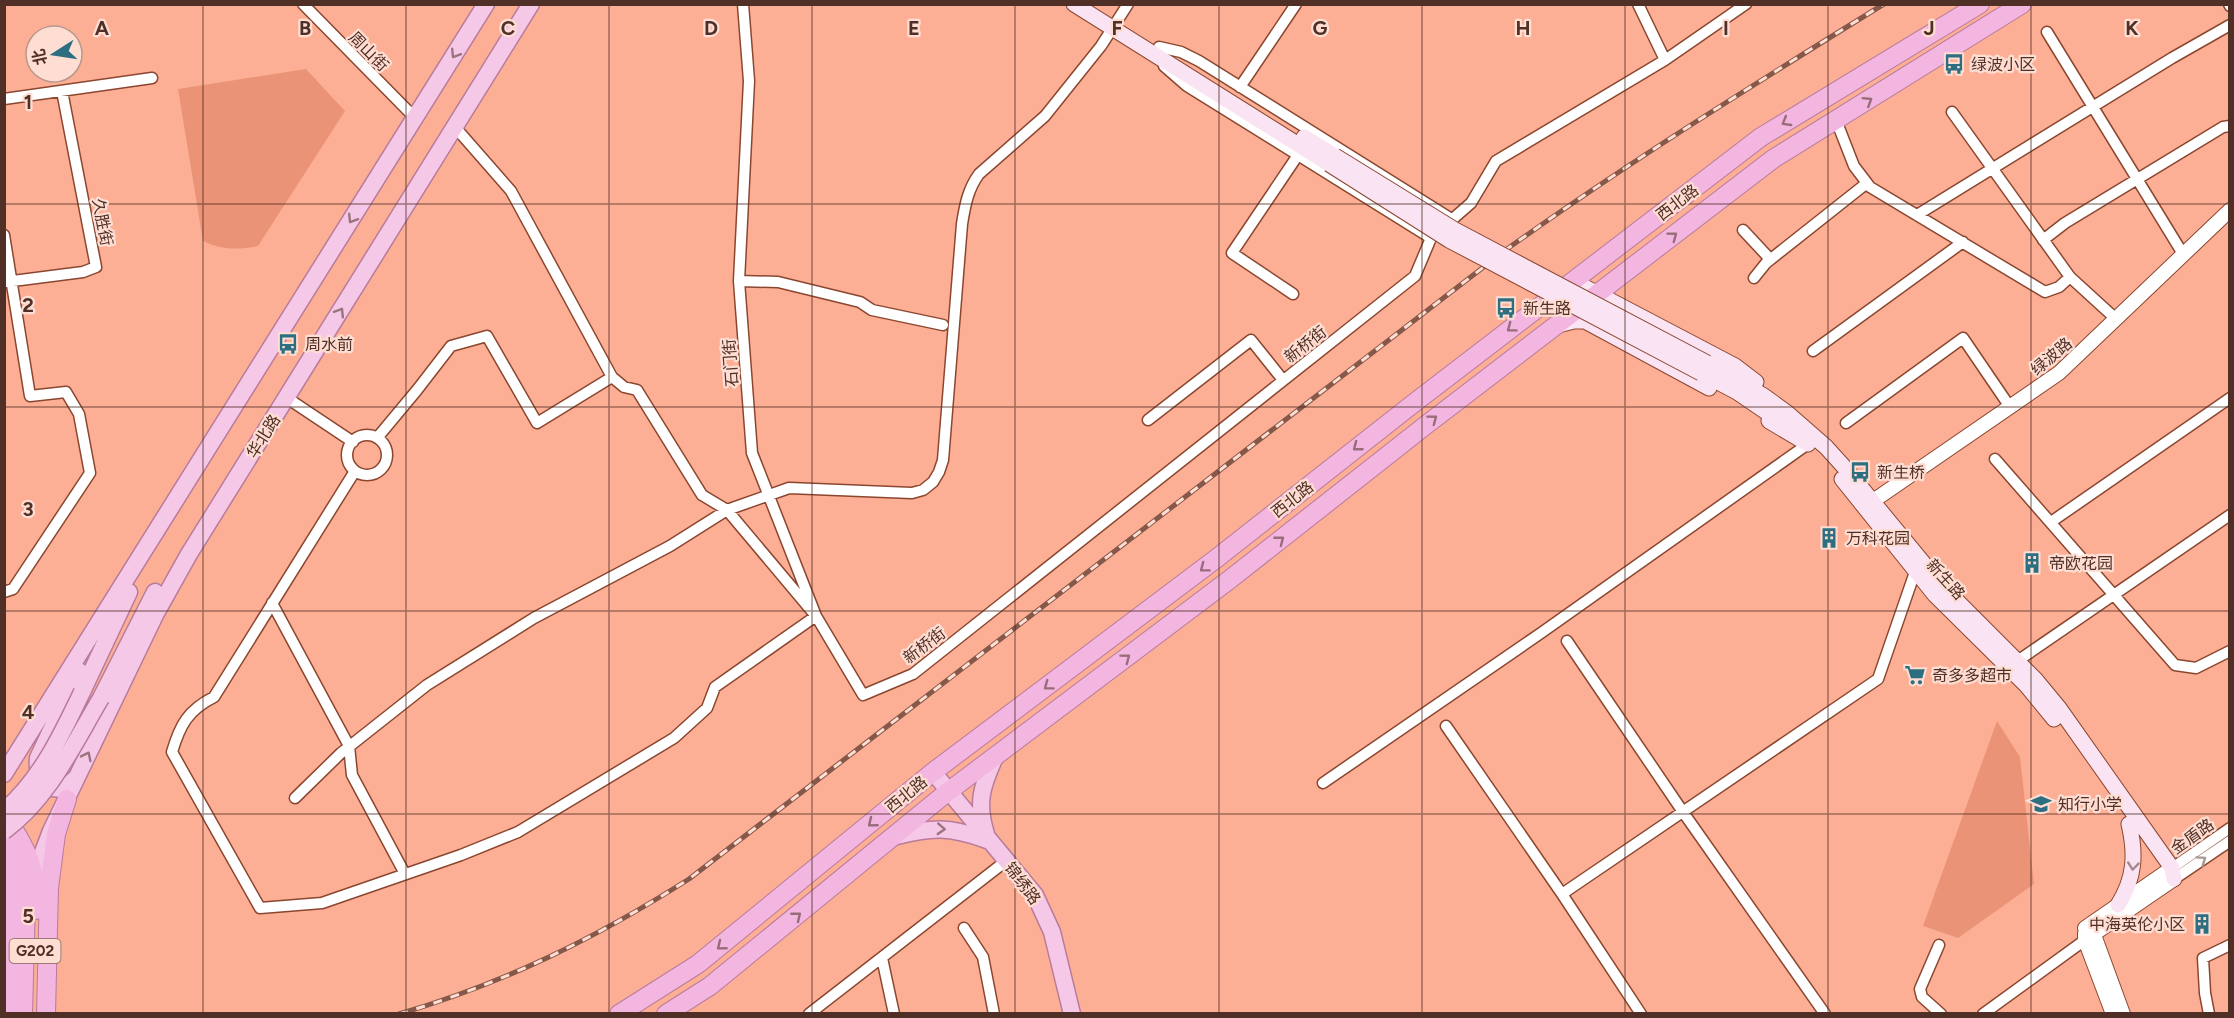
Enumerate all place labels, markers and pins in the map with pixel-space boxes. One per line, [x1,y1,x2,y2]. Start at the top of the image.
bus stop icon: 绿波小区 [1942,52,1966,76]
place label: 绿波小区 [1971,55,2035,74]
bus stop icon: 新生路 [1494,296,1518,320]
place label: 新生路 [1523,299,1571,318]
bus stop icon: 周水前 [276,332,300,356]
place label: 周水前 [305,335,353,354]
bus stop icon: 新生桥 [1848,460,1872,484]
place label: 新生桥 [1877,463,1925,482]
building icon: 万科花园 [1817,526,1841,550]
place label: 万科花园 [1846,529,1910,548]
building icon: 帝欧花园 [2020,551,2044,575]
place label: 帝欧花园 [2049,554,2113,573]
supermarket icon: 奇多多超市 [1903,663,1927,687]
place label: 奇多多超市 [1932,666,2012,685]
school or university icon: 知行小学 [2029,792,2053,816]
place label: 知行小学 [2058,795,2122,814]
building icon: 中海英伦小区 [2190,912,2214,936]
place label: 中海英伦小区 [2089,915,2185,934]

